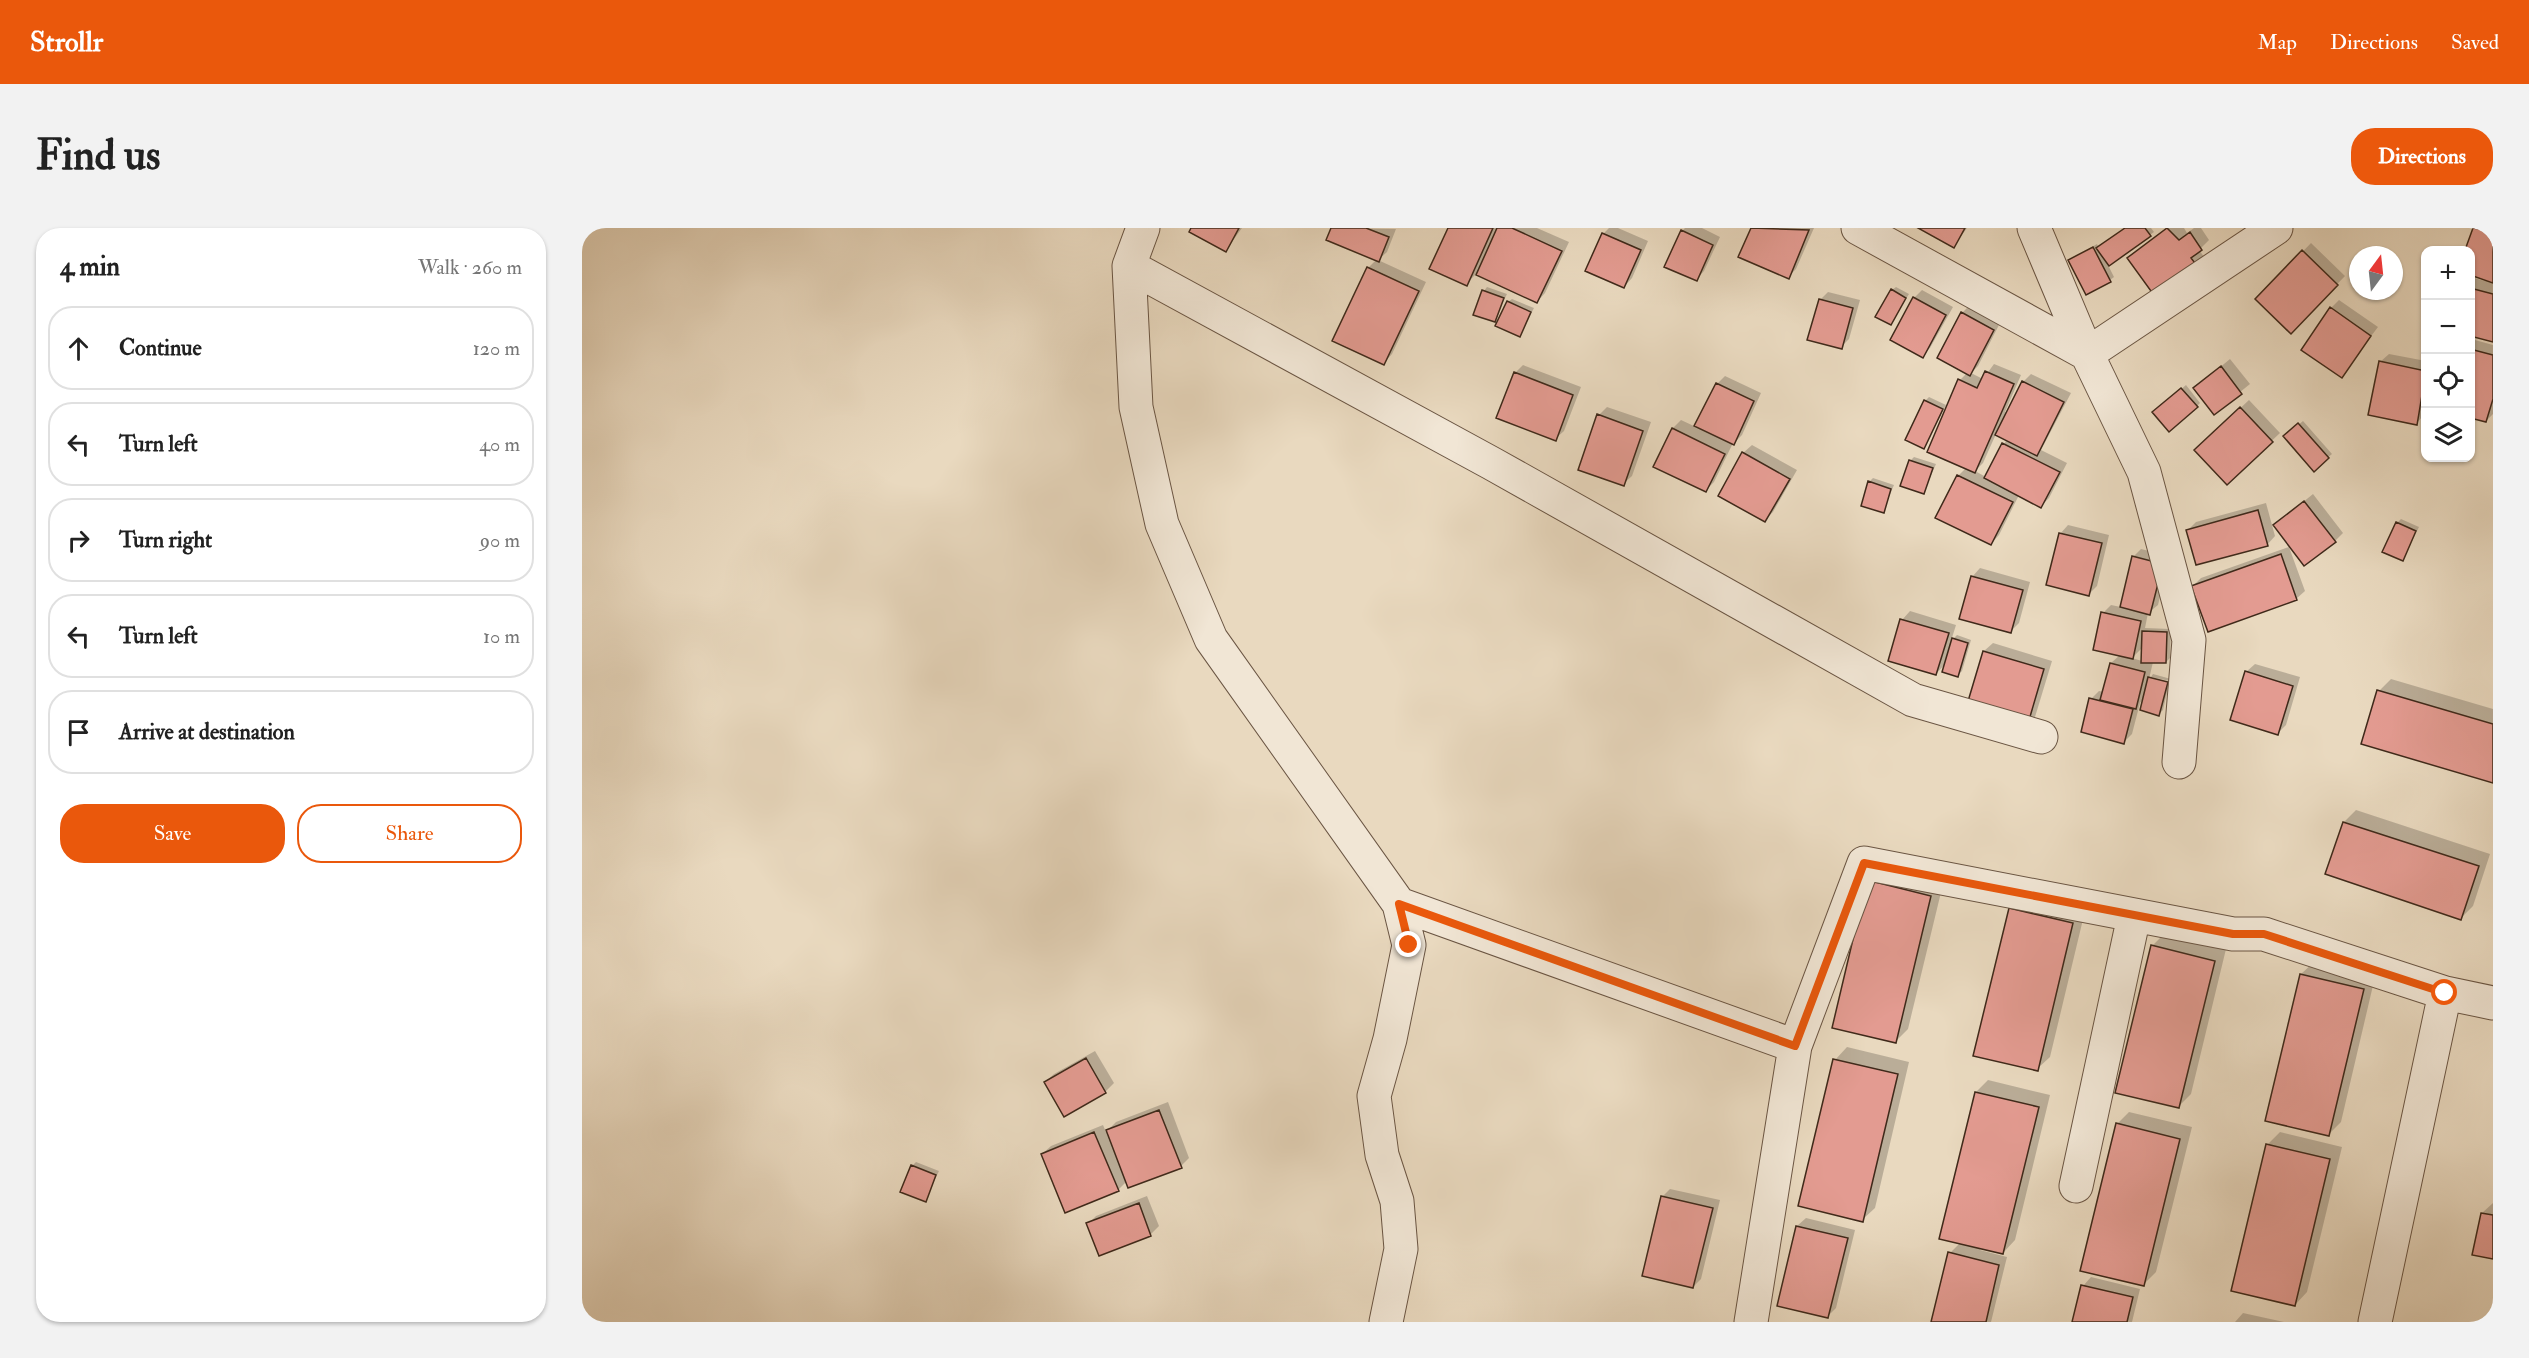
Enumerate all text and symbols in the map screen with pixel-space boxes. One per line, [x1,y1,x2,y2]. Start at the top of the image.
text: Strollr [30,25,103,60]
text: Map [2257,29,2297,56]
text: Directions [2330,29,2418,56]
text: Saved [2451,29,2499,56]
button: Directions [2351,128,2493,185]
text: Find us [36,130,160,182]
north arrow [2349,246,2403,300]
map controls [2421,246,2475,462]
button: + [2421,246,2475,300]
text: 4 min [60,251,120,283]
text: Walk · 260 m [418,255,522,280]
button: − [2421,300,2475,354]
icon: ahead [62,332,95,365]
text: Continue [119,334,202,362]
text: 120 m [473,336,520,361]
button: locate [2421,354,2475,408]
button: layers [2421,408,2475,462]
icon: left [62,428,95,461]
text: Turn left [119,430,198,458]
text: 40 m [479,432,520,457]
icon: right [62,524,95,557]
text: Turn right [119,526,212,554]
text: 90 m [480,528,520,553]
icon: left [62,620,95,653]
text: Turn left [119,622,198,650]
text: 10 m [483,624,520,649]
icon: arrive [62,716,95,749]
text: Arrive at destination [119,718,295,746]
button: Save [60,804,285,863]
button: Share [297,804,522,863]
route end [1395,931,1421,957]
route start [2431,979,2457,1005]

